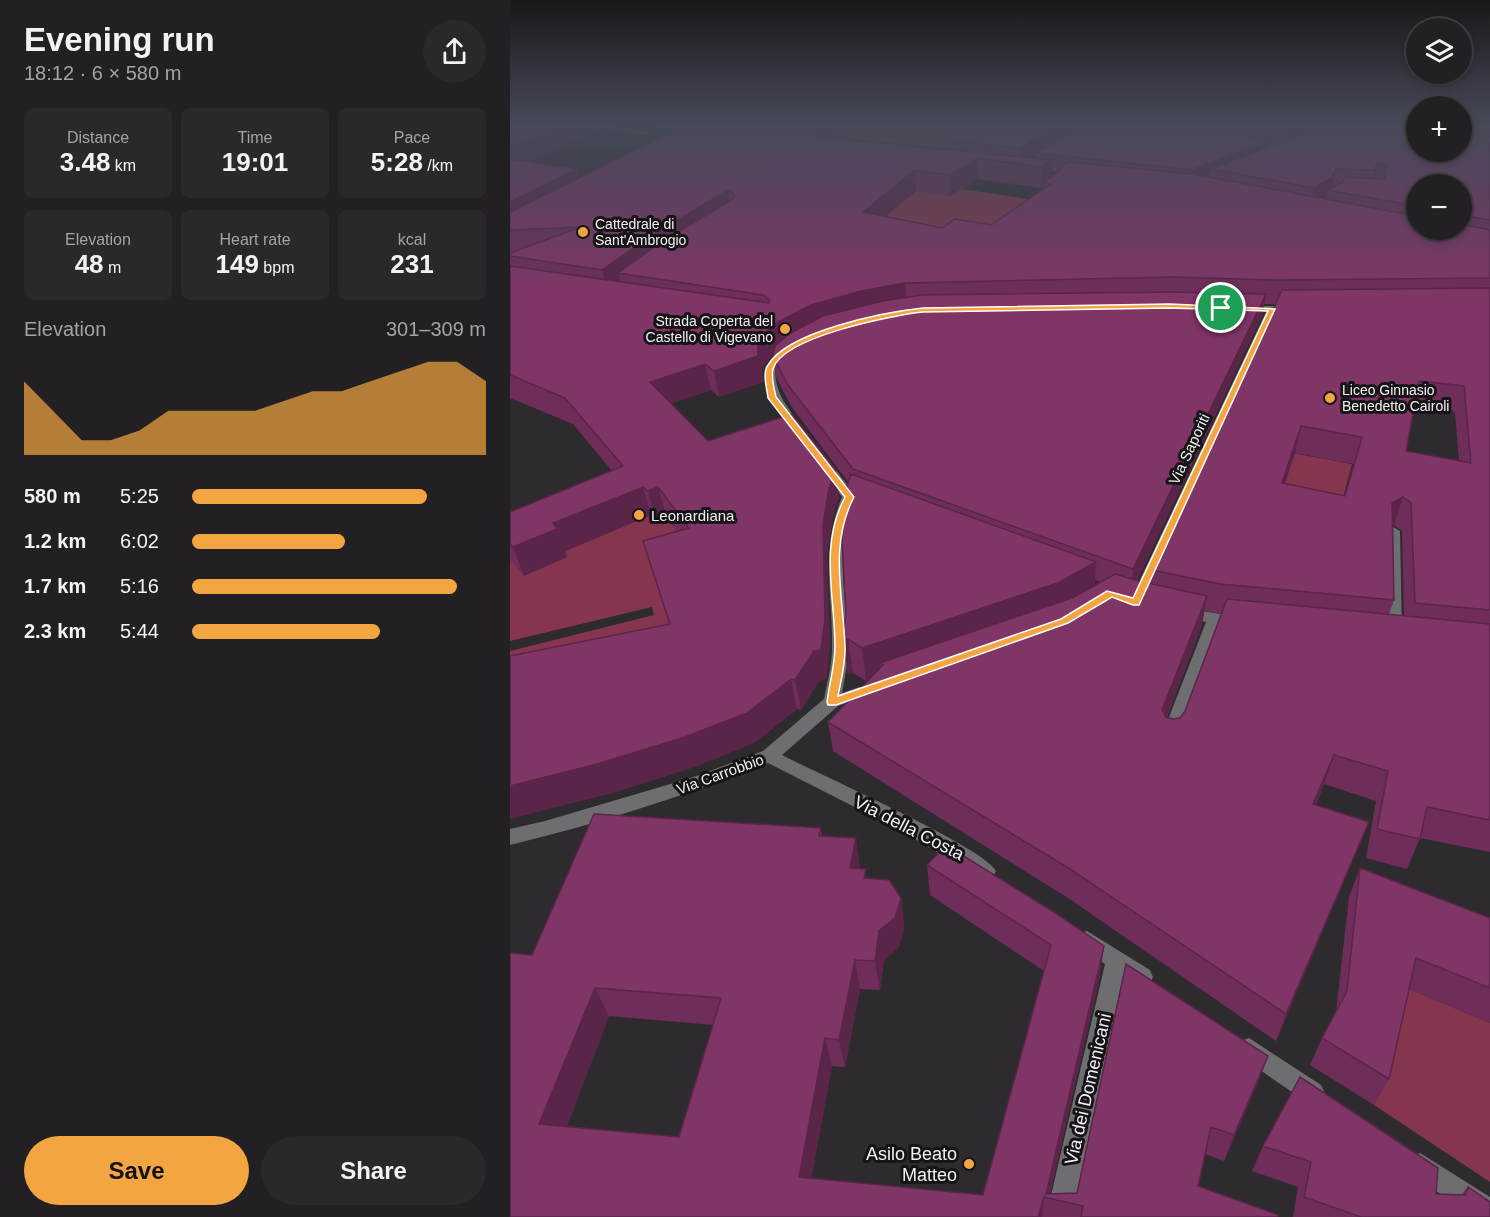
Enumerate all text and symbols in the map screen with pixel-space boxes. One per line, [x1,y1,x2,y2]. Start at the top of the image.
map controls [1406,18,1472,240]
button: layers [1406,18,1472,84]
button: share [423,20,486,83]
text: Evening run [24,21,215,58]
text: 18:12 · 6 × 580 m [24,62,181,84]
button: + [1406,96,1472,162]
text: Distance [67,129,129,146]
text: Time [238,129,272,146]
text: Pace [394,129,430,146]
text: 3.48 [60,147,110,177]
text: 19:01 [222,147,288,177]
text: 5:28 [371,147,423,177]
text: km [110,157,136,174]
text: /km [423,157,453,174]
button: − [1406,174,1472,240]
place label: Cattedrale di Sant'Ambrogio [595,216,687,248]
marker: Cattedrale di Sant'Ambrogio [576,225,590,239]
text: Elevation [65,231,131,248]
text: Heart rate [219,231,291,248]
text: kcal [398,231,426,248]
text: 48 [75,249,104,279]
text: 149 [216,249,259,279]
text: 231 [390,249,434,279]
text: m [104,259,121,276]
text: bpm [259,259,294,276]
pin [1195,282,1246,333]
icon: arrive [1204,291,1237,324]
place label: Strada Coperta del Castello di Vigevano [646,313,773,345]
text: Elevation [24,318,106,340]
text: 301–309 m [386,318,486,340]
marker: Strada Coperta del Castello di Vigevano [778,322,792,336]
place label: Liceo Ginnasio Benedetto Cairoli [1342,382,1449,414]
marker: Liceo Ginnasio Benedetto Cairoli [1323,391,1337,405]
street label: Via Saporiti [1165,411,1213,487]
text: 580 m [24,485,81,507]
text: 5:25 [120,485,159,507]
place label: Leonardiana [651,507,735,524]
marker: Leonardiana [632,508,646,522]
text: 1.2 km [24,530,86,552]
text: 6:02 [120,530,159,552]
text: 1.7 km [24,575,86,597]
text: 5:16 [120,575,159,597]
text: 2.3 km [24,620,86,642]
text: 5:44 [120,620,159,642]
street label: Via Carrobbio [674,750,766,798]
street label: Via della Costa [851,792,968,865]
street label: Via dei Domenicani [1061,1011,1115,1167]
button: Save [24,1136,249,1205]
button: Share [261,1136,486,1205]
place label: Asilo Beato Matteo [866,1144,957,1185]
marker: Asilo Beato Matteo [962,1157,976,1171]

